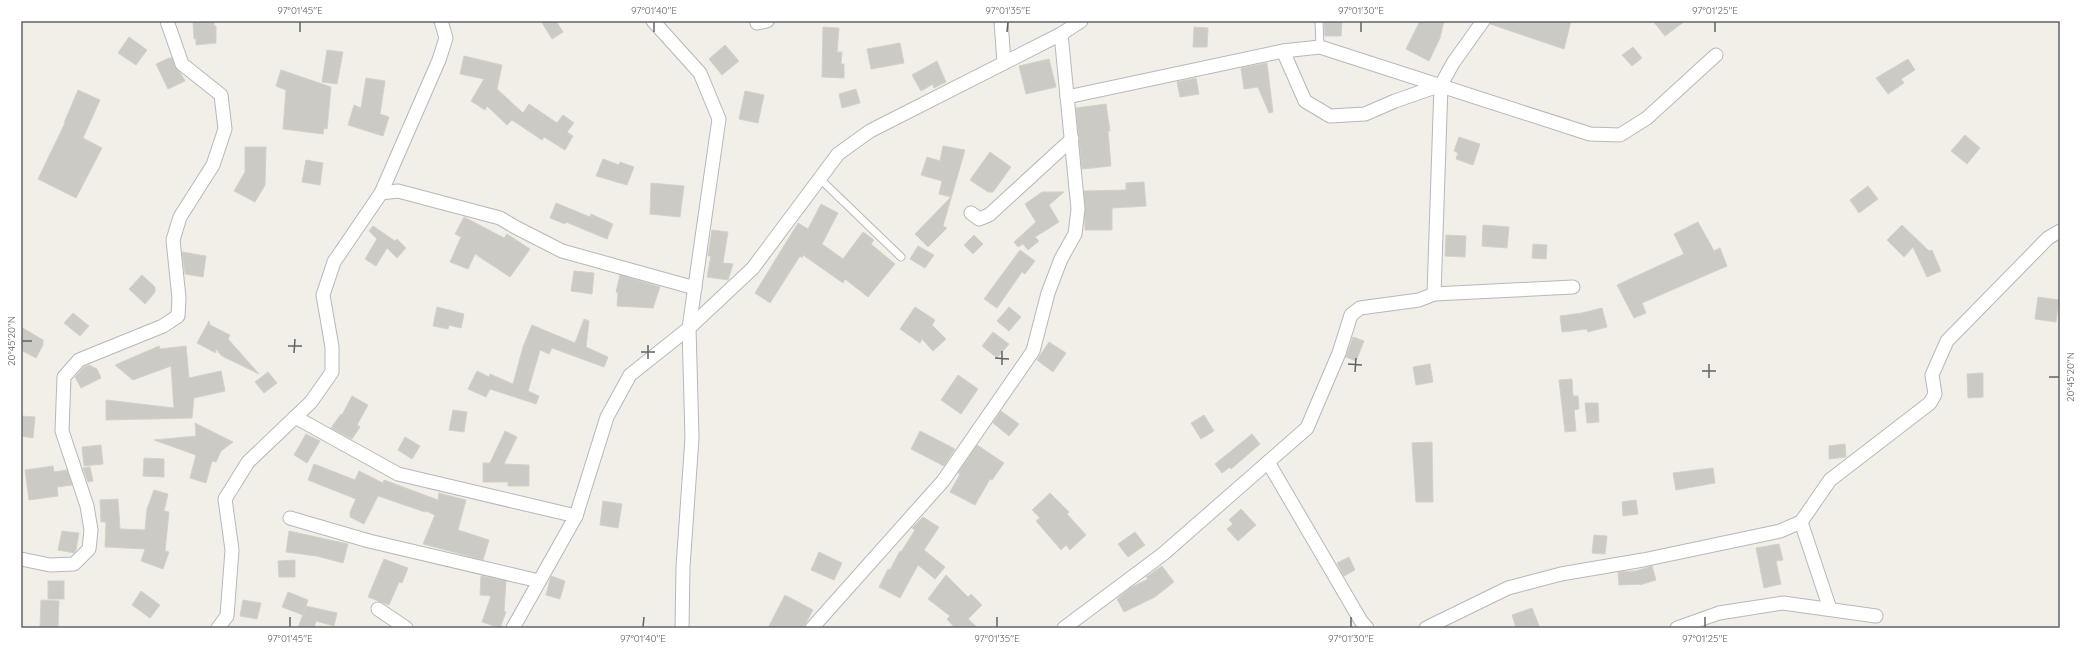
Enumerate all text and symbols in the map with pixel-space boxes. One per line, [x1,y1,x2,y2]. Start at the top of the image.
text: 97°01'45"E [277,4,323,17]
text: 97°01'40"E [631,4,677,17]
text: 97°01'35"E [985,4,1031,17]
text: 97°01'30"E [1338,4,1384,17]
text: 97°01'25"E [1692,4,1738,17]
text: 20°45'20"N [5,316,18,366]
text: 20°45'20"N [2064,352,2077,402]
text: 97°01'45"E [267,632,313,645]
text: 97°01'40"E [620,632,666,645]
text: 97°01'35"E [974,632,1020,645]
text: 97°01'30"E [1328,632,1374,645]
text: 97°01'25"E [1682,632,1728,645]

